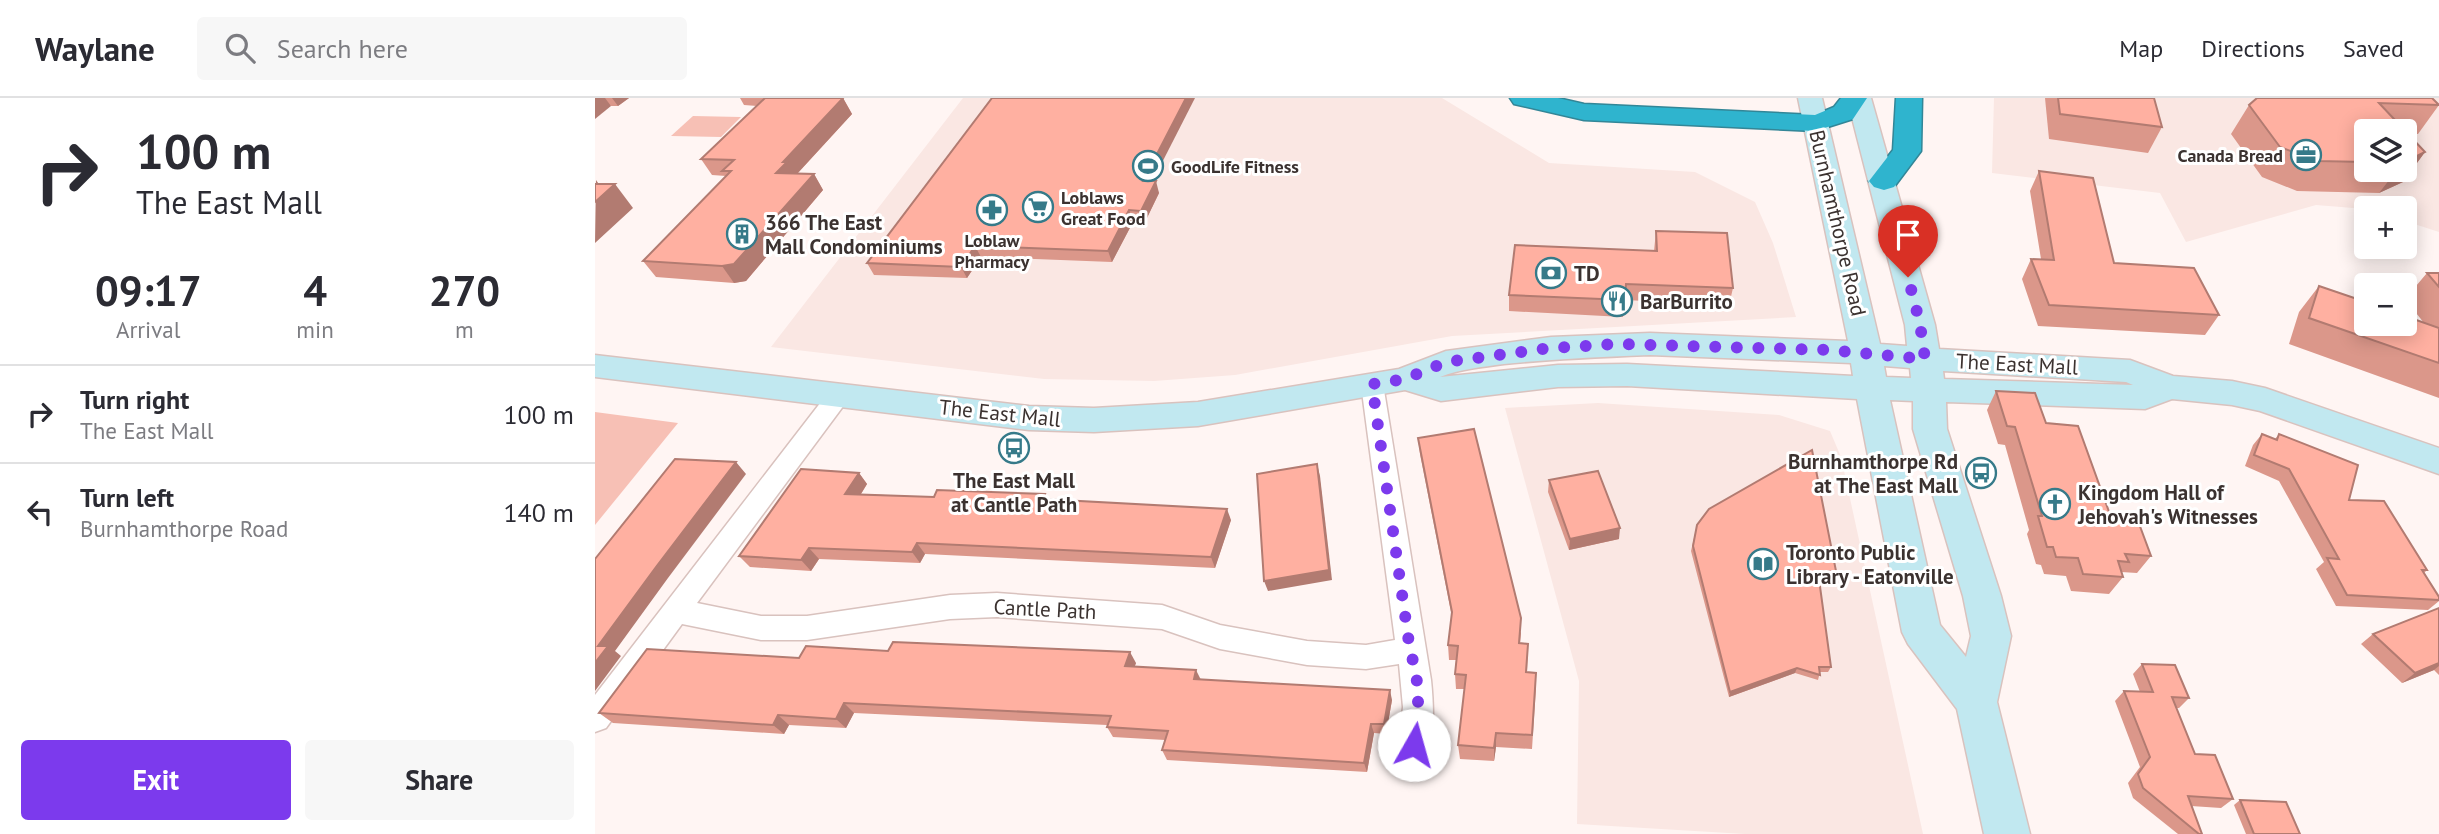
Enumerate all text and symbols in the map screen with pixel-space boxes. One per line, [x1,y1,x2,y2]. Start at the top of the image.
search box [197,17,687,80]
text: Waylane [35,27,155,70]
icon: search [221,29,259,67]
text: Search here [277,32,408,65]
text: Map [2119,33,2163,64]
text: Directions [2201,33,2305,64]
text: Saved [2343,33,2404,64]
text: 100 m [136,119,271,183]
map controls [2354,119,2417,336]
button: layers [2354,119,2417,182]
icon: right [21,126,112,217]
street label: Burnhamthorpe Road [1803,127,1873,319]
office icon: Canada Bread [2289,138,2323,172]
place label: Canada Bread [2178,144,2283,167]
sports icon: GoodLife Fitness [1131,149,1165,183]
place label: GoodLife Fitness [1171,155,1299,178]
text: The East Mall [136,181,322,223]
place label: Loblaws Great Food [1061,186,1145,230]
supermarket icon: Loblaws Great Food [1021,190,1055,224]
pharmacy icon: Loblaw Pharmacy [975,193,1009,227]
button: + [2354,196,2417,259]
pin [1878,205,1938,277]
place label: 366 The East Mall Condominiums [765,209,943,260]
icon: arrive [1889,216,1927,254]
building icon: 366 The East Mall Condominiums [725,217,759,251]
place label: Loblaw Pharmacy [955,229,1030,273]
bank icon: TD [1534,256,1568,290]
place label: TD [1574,260,1600,287]
text: 09:17 [95,263,201,318]
text: 4 [303,263,327,318]
text: 270 [429,263,500,318]
button: − [2354,273,2417,336]
restaurant icon: BarBurrito [1600,284,1634,318]
place label: BarBurrito [1640,288,1733,315]
text: Arrival [116,315,180,344]
text: min [296,315,334,344]
text: m [455,315,474,344]
street label: The East Mall [1955,347,2079,381]
text: Turn right [80,383,189,416]
street label: The East Mall [938,393,1062,433]
icon: right [21,395,59,433]
text: 100 m [503,398,574,431]
text: The East Mall [80,416,214,445]
bus stop icon: The East Mall at Cantle Path [997,431,1031,465]
place label: Burnhamthorpe Rd at The East Mall [1788,448,1959,499]
bus stop icon: Burnhamthorpe Rd at The East Mall [1964,456,1998,490]
place label: The East Mall at Cantle Path [951,467,1077,518]
place label: Kingdom Hall of Jehovah's Witnesses [2077,479,2258,530]
text: Turn left [80,481,174,514]
church icon: Kingdom Hall of Jehovah's Witnesses [2038,487,2072,521]
icon: left [21,493,59,531]
text: 140 m [503,496,574,529]
text: Burnhamthorpe Road [80,514,288,543]
place label: Toronto Public Library - Eatonville [1786,539,1954,590]
library icon: Toronto Public Library - Eatonville [1746,547,1780,581]
street label: Cantle Path [993,593,1097,625]
position arrow [1377,708,1451,782]
button: Exit [21,740,291,820]
button: Share [305,740,574,820]

